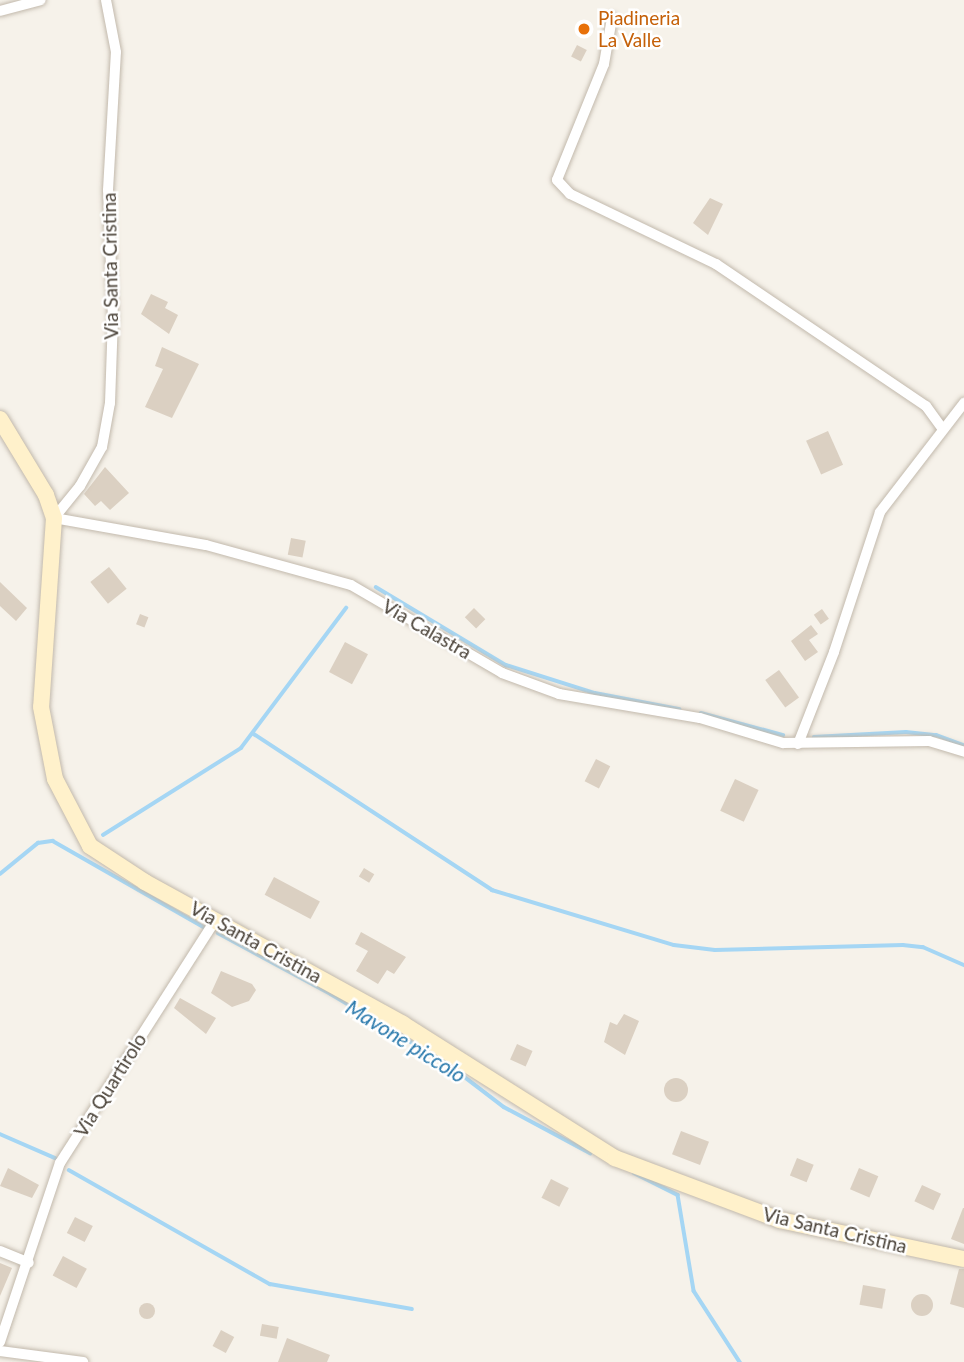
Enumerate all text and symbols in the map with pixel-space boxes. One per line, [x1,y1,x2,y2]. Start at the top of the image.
place label: Piadineria La Valle [598,7,680,51]
marker: Piadineria La Valle [576,21,592,37]
street label: Via Santa Cristina [97,192,123,340]
street label: Via Calastra [378,594,476,664]
street label: Via Santa Cristina [186,896,326,988]
water label: Mavone piccolo [341,994,471,1088]
street label: Via Quartirolo [69,1029,151,1141]
street label: Via Santa Cristina [761,1202,909,1258]

